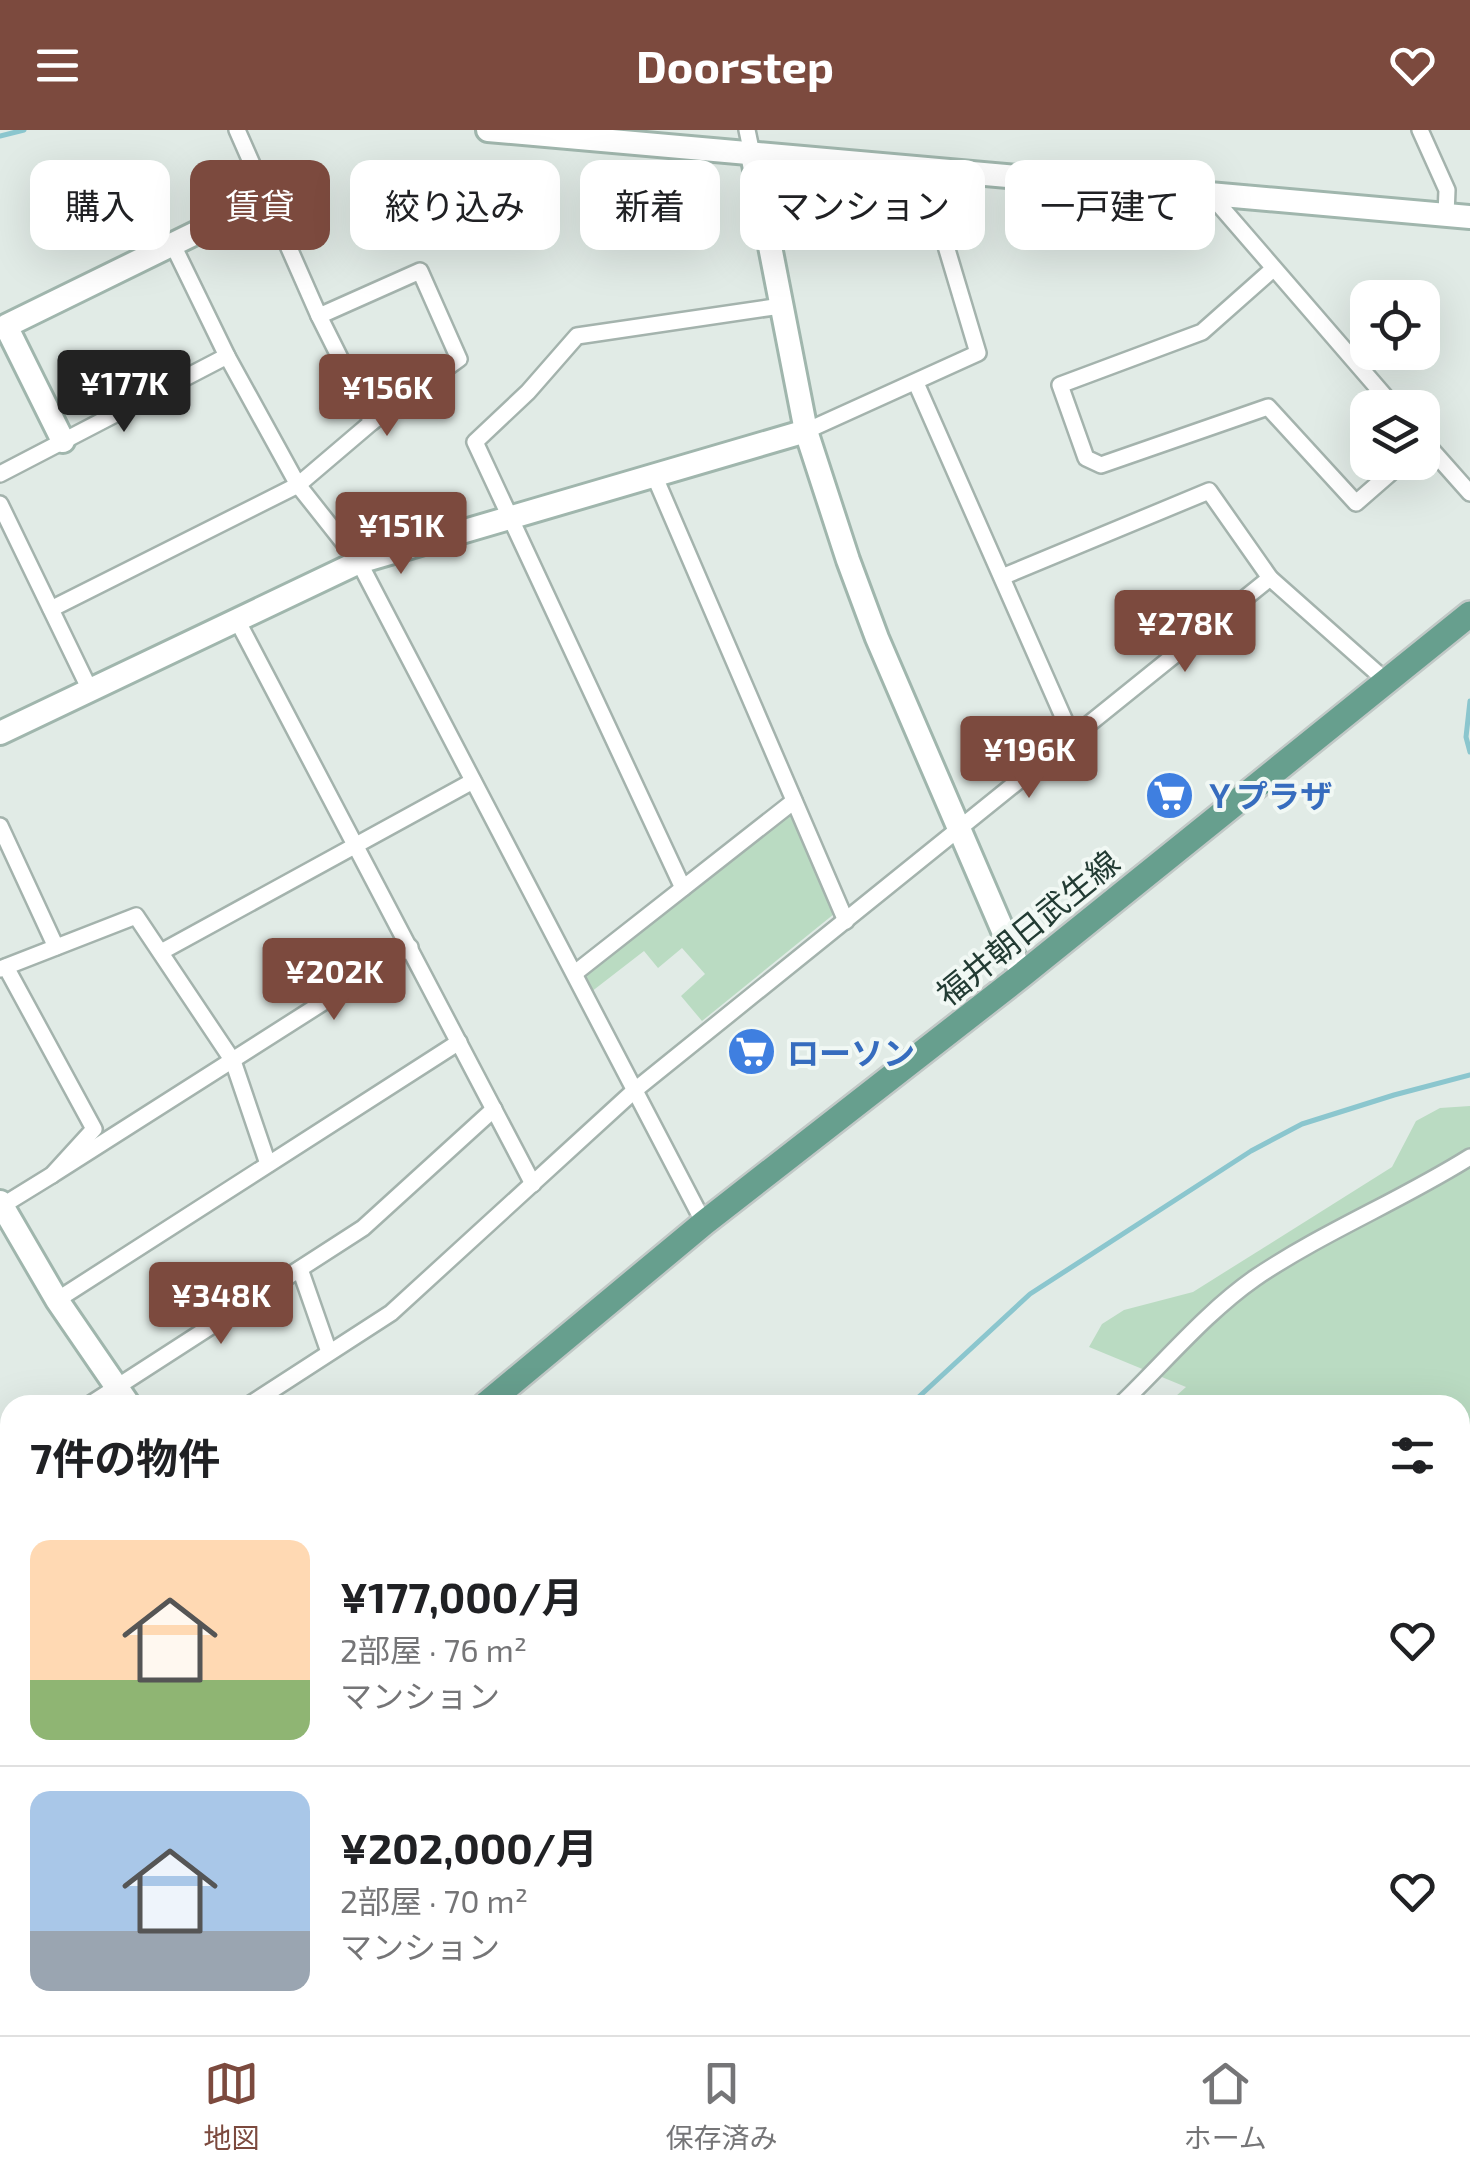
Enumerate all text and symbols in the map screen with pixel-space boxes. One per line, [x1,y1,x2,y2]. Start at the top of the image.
icon: menu [30,38,85,93]
text: Doorstep [636,38,834,92]
icon: heart [1385,38,1440,93]
chip: 購入 [30,160,170,250]
chip: 賃貸 [190,160,330,250]
chip: 絞り込み [350,160,560,250]
chip: 新着 [580,160,720,250]
chip: マンション [740,160,985,250]
chip: 一戸建て [1005,160,1215,250]
map controls [1350,280,1440,480]
button: locate [1350,280,1440,370]
pin: ¥177K [54,350,194,435]
pin: ¥156K [317,354,457,439]
text: ¥177K [79,363,169,401]
text: ¥156K [341,367,433,405]
button: layers [1350,390,1440,480]
pin: ¥151K [331,492,471,577]
text: ¥151K [358,505,444,543]
pin: ¥278K [1115,590,1255,675]
text: ¥278K [1137,603,1233,641]
pin: ¥196K [959,716,1099,801]
text: ¥196K [982,729,1076,767]
supermarket icon: Ｙプラザ [1143,769,1195,821]
place label: Ｙプラザ [1204,776,1332,814]
street label: 福井朝日武生線 [928,842,1126,1012]
pin: ¥202K [264,938,404,1023]
text: ¥202K [285,951,383,989]
supermarket icon: ローソン [726,1026,778,1078]
place label: ローソン [787,1033,915,1071]
pin: ¥348K [151,1262,291,1347]
text: ¥348K [171,1275,271,1313]
icon: filters [1385,1428,1440,1483]
text: 7件の物件 [30,1432,220,1482]
text: ¥177,000/月 [340,1571,584,1621]
icon: home [110,1580,230,1700]
icon: heart [1385,1613,1440,1668]
text: 2部屋 · 76 m² [340,1630,527,1668]
text: マンション [340,1676,500,1714]
text: ¥202,000/月 [340,1822,598,1872]
icon: home [110,1831,230,1951]
icon: heart [1385,1864,1440,1919]
text: 2部屋 · 70 m² [340,1881,528,1919]
text: マンション [340,1927,500,1965]
tab: 地図 [203,2056,259,2156]
tab: 保存済み [665,2056,777,2156]
tab: ホーム [1184,2056,1267,2156]

